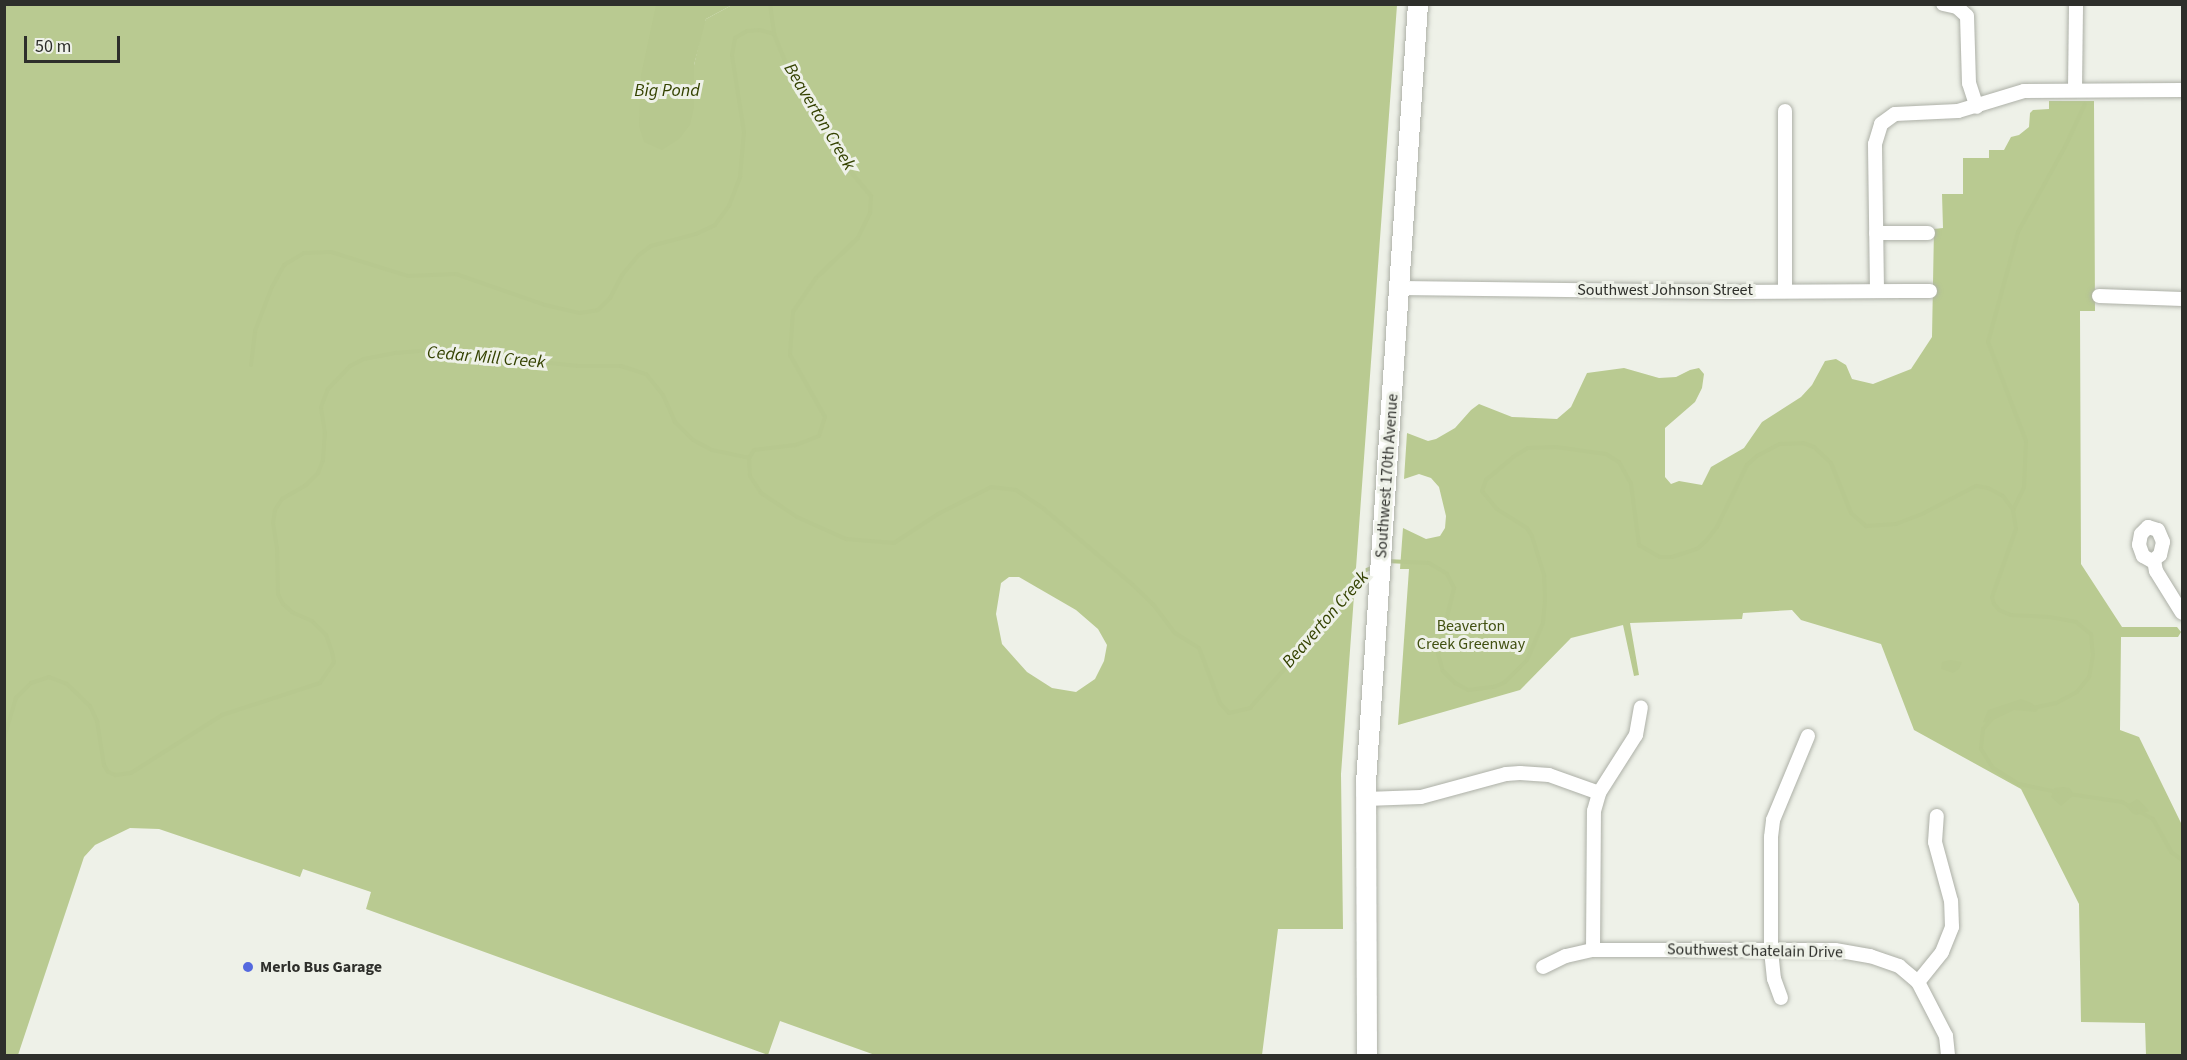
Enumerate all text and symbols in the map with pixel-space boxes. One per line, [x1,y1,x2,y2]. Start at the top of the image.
scale bar [27,24,123,62]
text: 50 m [35,34,71,59]
water label: Beaverton Creek [779,60,859,174]
water label: Big Pond [634,80,700,102]
street label: Southwest Johnson Street [1577,280,1753,300]
water label: Cedar Mill Creek [426,342,546,374]
street label: Southwest 170th Avenue [1372,393,1402,559]
water label: Beaverton Creek [1278,567,1374,673]
park label: Beaverton Creek Greenway [1417,616,1525,654]
street label: Southwest Chatelain Drive [1667,940,1843,962]
place label: Merlo Bus Garage [260,957,382,977]
marker: Merlo Bus Garage [241,960,255,974]

